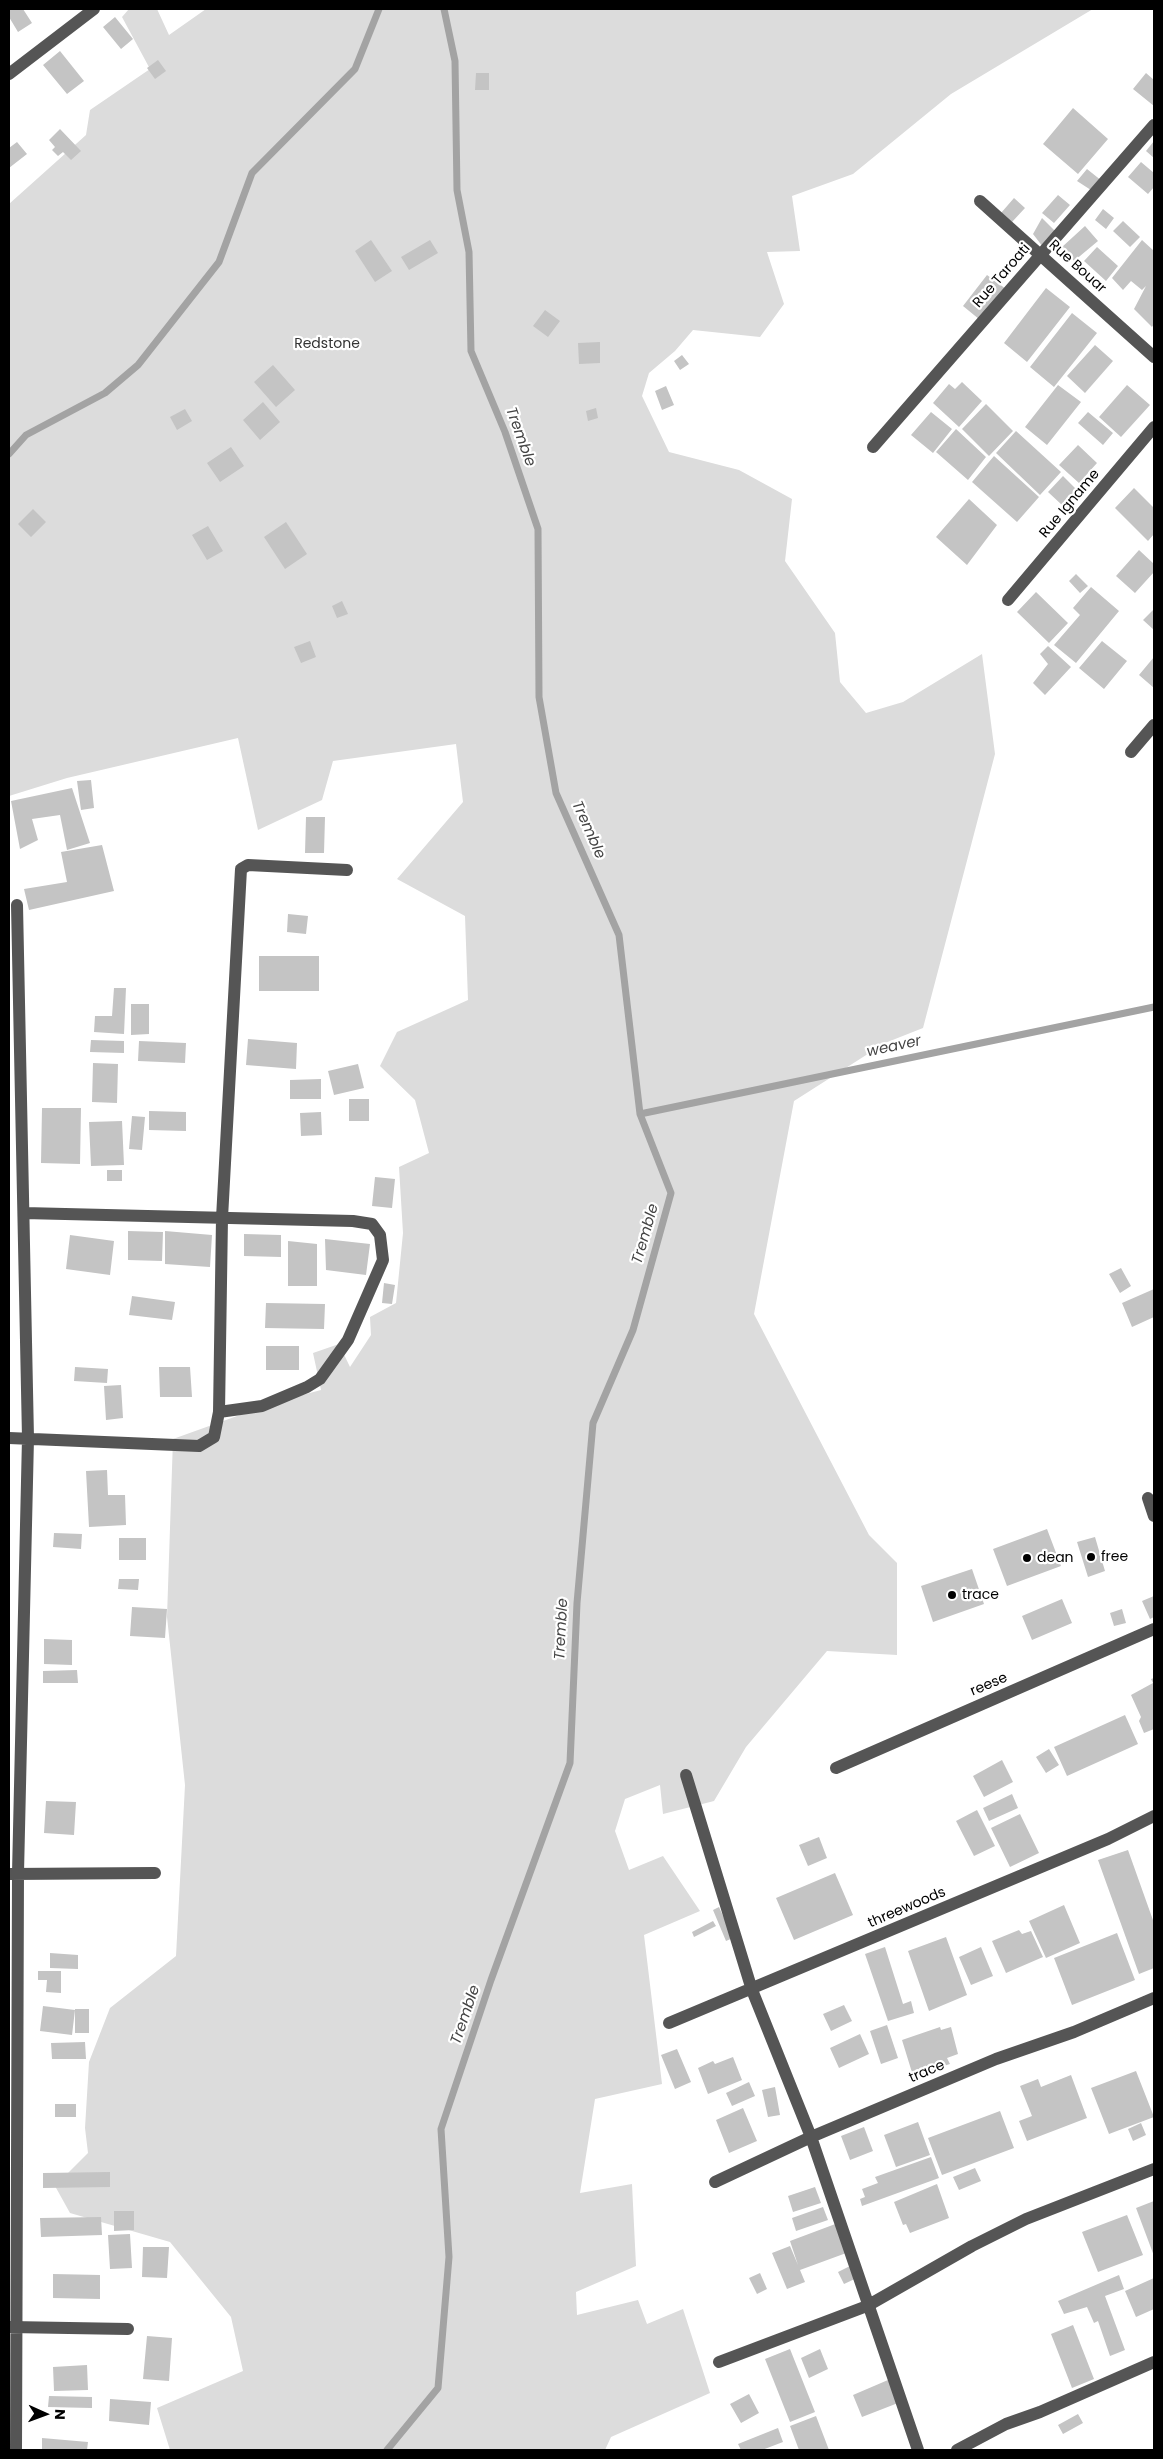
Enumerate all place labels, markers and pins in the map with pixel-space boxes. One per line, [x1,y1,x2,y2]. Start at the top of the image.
place label: free [1101,1549,1128,1565]
place label: dean [1037,1550,1074,1566]
marker: free [1085,1551,1097,1563]
marker: dean [1021,1552,1033,1564]
place label: trace [962,1587,999,1603]
marker: trace [946,1589,958,1601]

